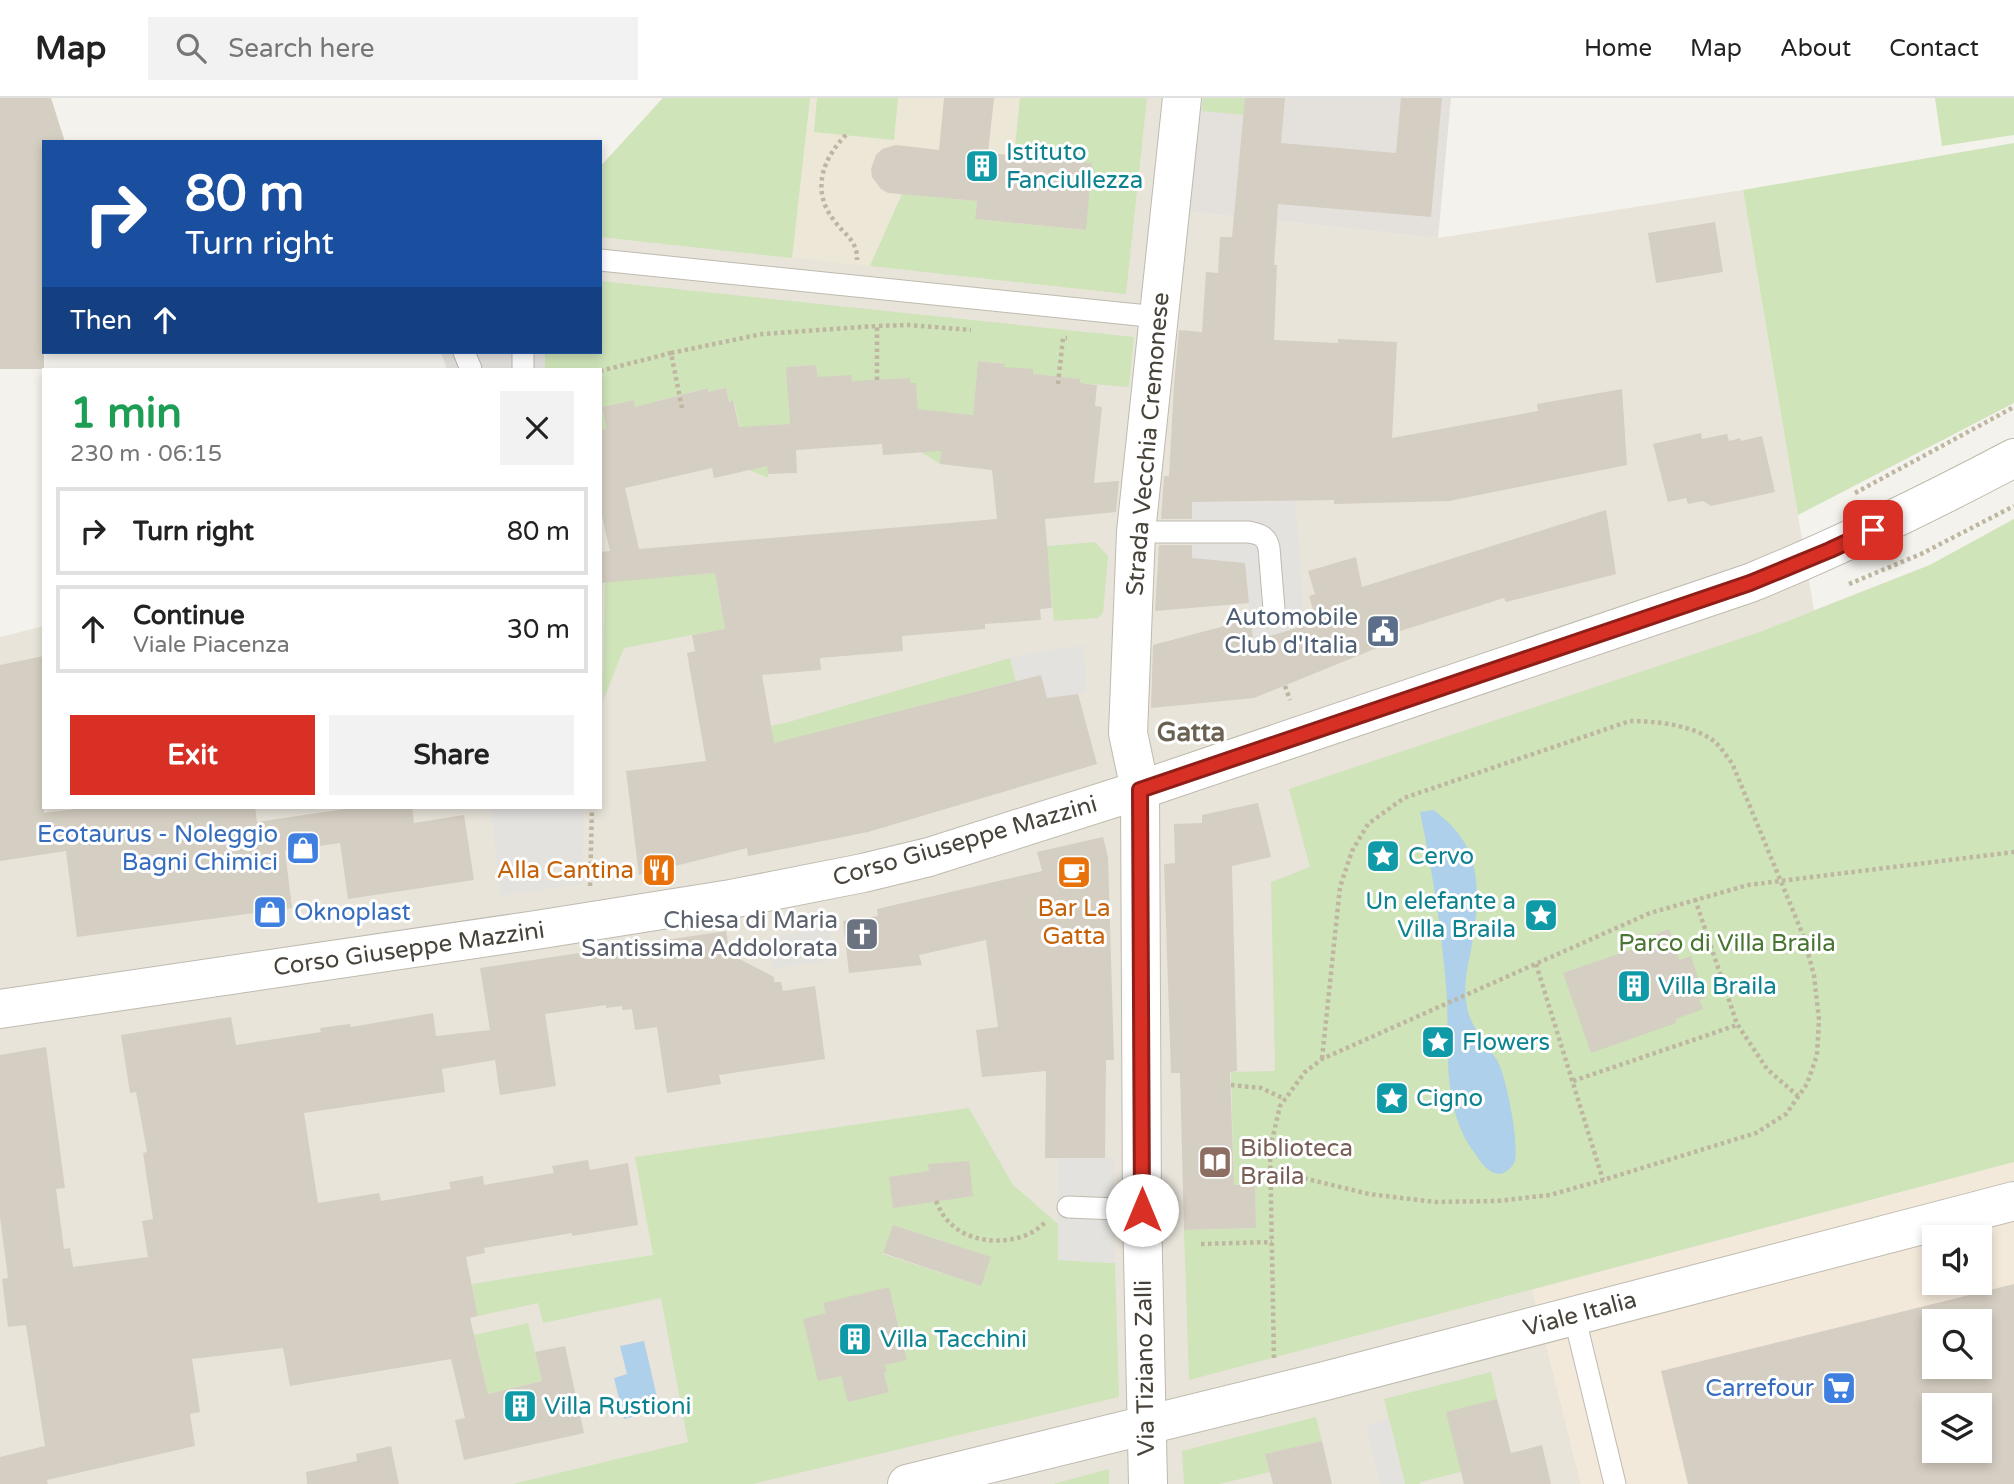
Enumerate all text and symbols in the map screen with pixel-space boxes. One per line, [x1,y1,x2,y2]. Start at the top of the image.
search box [148,17,638,80]
text: Map [35,29,106,68]
icon: search [172,29,210,67]
text: Search here [228,33,374,64]
text: Home [1584,34,1652,63]
text: Map [1690,34,1742,63]
text: About [1780,34,1851,63]
text: Contact [1889,34,1979,63]
place label: Istituto Fanciullezza [1006,138,1143,195]
building icon: Istituto Fanciullezza [963,147,1001,185]
text: 80 m [185,165,304,224]
icon: right [70,168,161,259]
text: Turn right [185,225,334,263]
street label: Strada Vecchia Cremonese [1120,291,1176,597]
icon: ahead [146,301,184,339]
text: Then [70,305,132,336]
text: 1 min [70,388,182,439]
button: close [500,391,574,465]
text: 230 m · 06:15 [70,440,222,468]
pin [1843,500,1903,560]
icon: arrive [1854,511,1892,549]
icon: right [74,512,112,550]
text: Turn right [133,516,254,547]
text: 80 m [507,516,570,547]
text: Continue [133,600,245,631]
place label: Automobile Club d'Italia [1224,603,1358,660]
icon: ahead [74,610,112,648]
public building icon: Automobile Club d'Italia [1364,612,1402,650]
text: 30 m [507,614,570,645]
text: Viale Piacenza [133,631,290,659]
button: Exit [70,715,315,795]
button: Share [329,715,574,795]
district label: Gatta [1157,717,1225,748]
street label: Corso Giuseppe Mazzini [830,789,1100,893]
place label: Ecotaurus - Noleggio Bagni Chimici [37,820,278,877]
shop icon: Ecotaurus - Noleggio Bagni Chimici [284,829,322,867]
place icon: Cervo [1364,837,1402,875]
place label: Cervo [1408,842,1474,871]
restaurant icon: Alla Cantina [640,851,678,889]
cafe icon: Bar La Gatta [1055,853,1093,891]
place label: Alla Cantina [497,856,634,885]
place label: Un elefante a Villa Braila [1365,887,1516,944]
shop icon: Oknoplast [251,893,289,931]
place label: Bar La Gatta [1038,894,1110,951]
place icon: Un elefante a Villa Braila [1522,896,1560,934]
place label: Oknoplast [294,898,411,927]
place label: Chiesa di Maria Santissima Addolorata [581,906,838,963]
church icon: Chiesa di Maria Santissima Addolorata [843,915,881,953]
street label: Corso Giuseppe Mazzini [272,916,546,982]
park label: Parco di Villa Braila [1618,929,1836,958]
building icon: Villa Braila [1615,967,1653,1005]
place label: Villa Braila [1658,972,1777,1001]
place icon: Flowers [1419,1023,1457,1061]
place label: Flowers [1462,1028,1550,1057]
place icon: Cigno [1373,1079,1411,1117]
place label: Cigno [1416,1084,1483,1113]
place label: Biblioteca Braila [1240,1134,1353,1191]
library icon: Biblioteca Braila [1196,1143,1234,1181]
position arrow [1105,1173,1179,1247]
map controls [1922,1225,1992,1463]
button: sound [1922,1225,1992,1295]
street label: Via Tiziano Zalli [1129,1280,1161,1456]
street label: Viale Italia [1520,1285,1640,1343]
button: search [1922,1309,1992,1379]
building icon: Villa Tacchini [836,1320,874,1358]
place label: Villa Tacchini [880,1325,1027,1354]
supermarket icon: Carrefour [1820,1369,1858,1407]
place label: Carrefour [1705,1374,1815,1403]
building icon: Villa Rustioni [501,1387,539,1425]
place label: Villa Rustioni [544,1392,692,1421]
button: layers [1922,1393,1992,1463]

